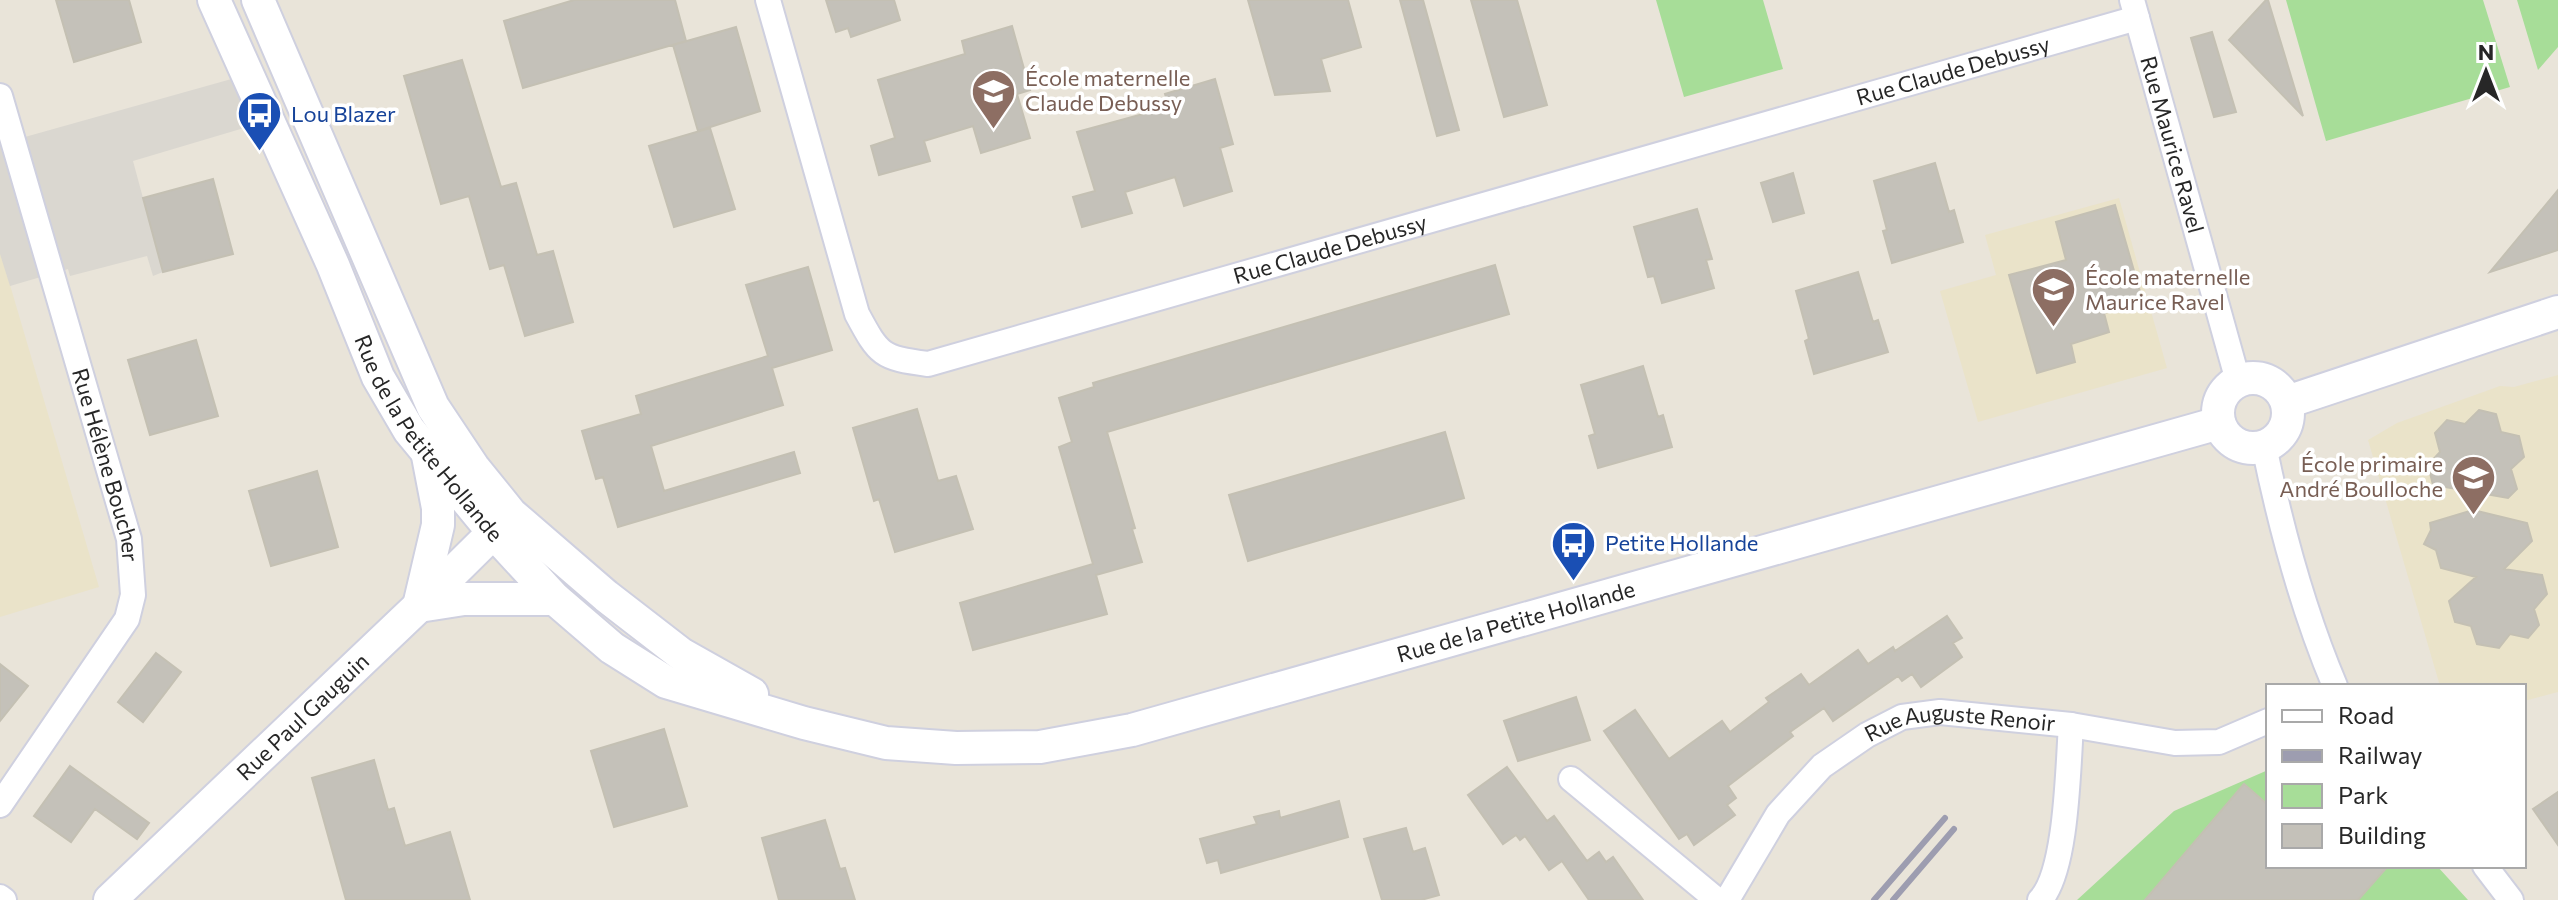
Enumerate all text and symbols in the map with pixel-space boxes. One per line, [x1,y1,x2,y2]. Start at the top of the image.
street label: Rue Claude Debussy [1853,30,2053,111]
north arrow [2446,32,2526,112]
text: N [2478,38,2494,65]
street label: Rue Maurice Ravel [2135,53,2210,236]
place label: École maternelle Claude Debussy [1025,64,1190,116]
school or university icon: École maternelle Claude Debussy [970,67,1018,130]
bus stop icon: Lou Blazer [236,90,284,153]
place label: Lou Blazer [291,100,396,127]
street label: Rue Claude Debussy [1230,208,1430,289]
place label: École maternelle Maurice Ravel [2085,263,2250,315]
school or university icon: École maternelle Maurice Ravel [2030,266,2078,329]
street label: Rue de la Petite Hollande [349,331,509,547]
street label: Rue Hélène Boucher [67,365,145,563]
place label: École primaire André Boulloche [2279,450,2443,502]
school or university icon: École primaire André Boulloche [2450,453,2498,516]
bus stop icon: Petite Hollande [1550,519,1598,582]
place label: Petite Hollande [1605,529,1758,556]
street label: Rue de la Petite Hollande [1394,575,1638,668]
street label: Rue Paul Gauguin [231,647,374,786]
legend [2266,684,2526,868]
street label: Rue Auguste Renoir [1860,698,2057,747]
text: Road [2338,700,2394,729]
text: Railway [2338,740,2423,769]
text: Park [2338,780,2388,809]
text: Building [2338,820,2426,849]

